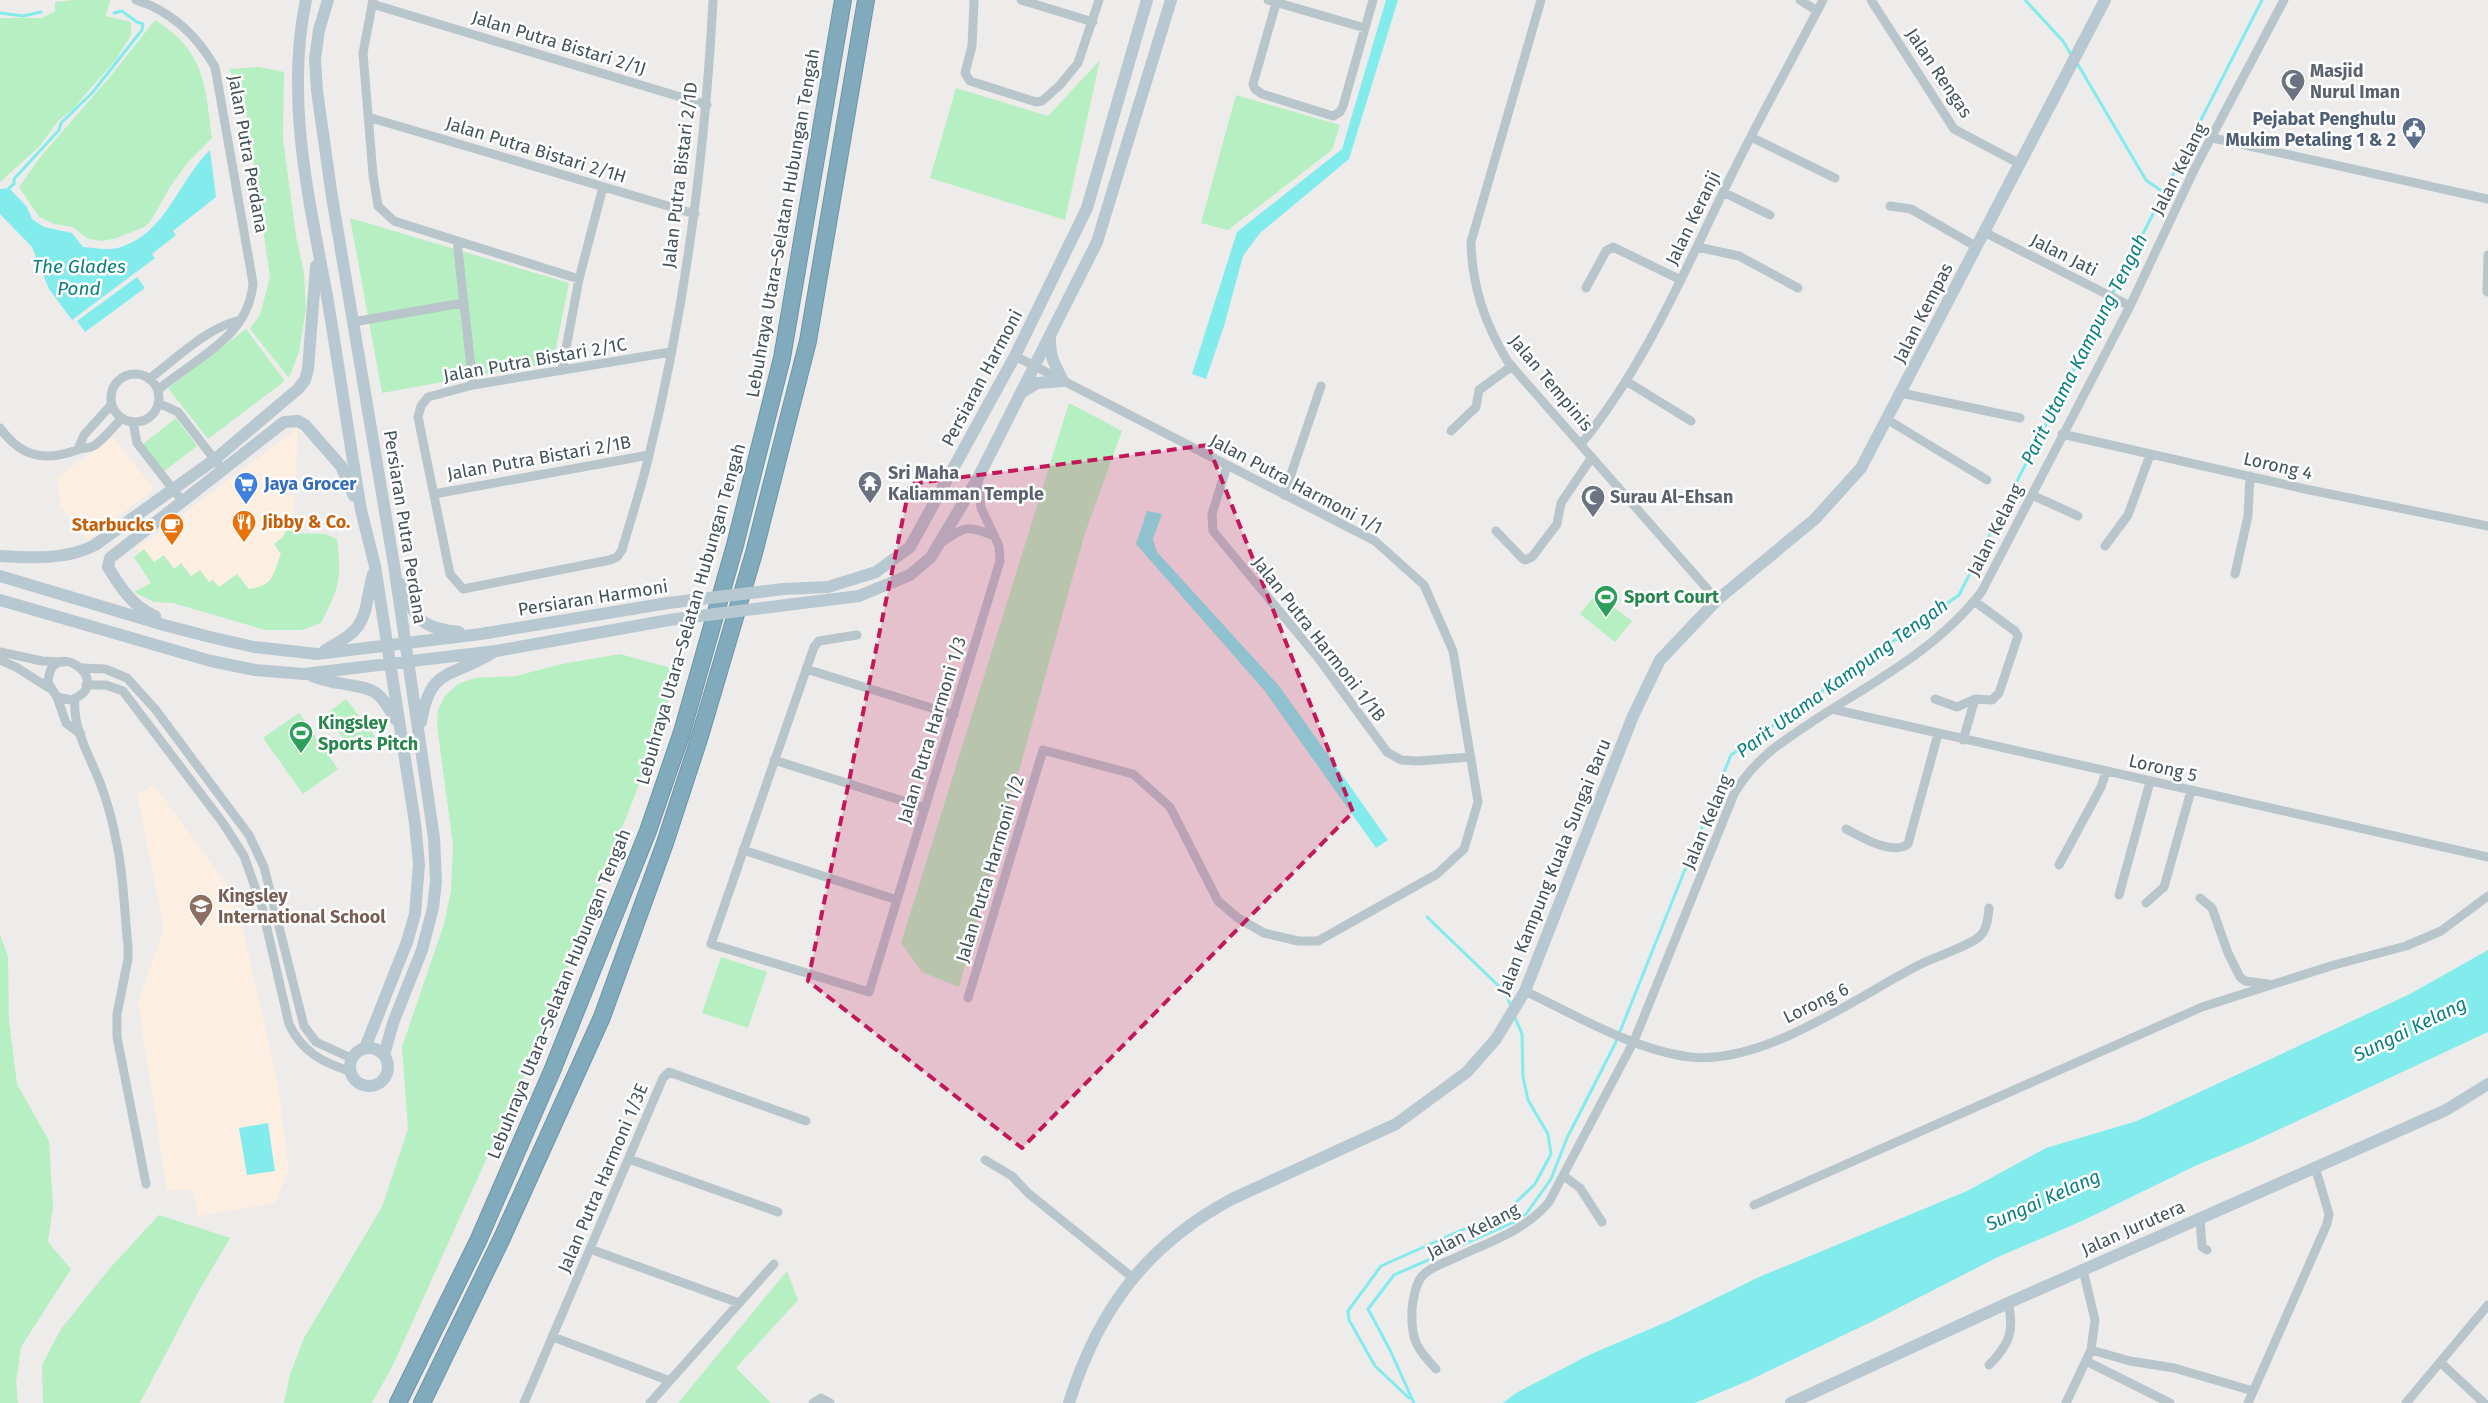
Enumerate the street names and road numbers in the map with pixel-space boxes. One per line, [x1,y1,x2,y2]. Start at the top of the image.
street label: Jalan Putra Bistari 2/1J [469,6,649,80]
street label: Jalan Rengas [1901,24,1977,122]
street label: Lebuhraya Utara–Selatan Hubungan Tengah [741,47,825,399]
street label: Jalan Putra Perdana [223,73,273,235]
street label: Jalan Putra Bistari 2/1D [658,81,702,269]
street label: Jalan Putra Bistari 2/1H [443,112,629,188]
street label: Jalan Kelang [2146,119,2212,219]
street label: Jalan Keranji [1661,167,1725,269]
street label: Jalan Jati [2027,229,2101,281]
street label: Jalan Kempas [1888,259,1958,367]
street label: Persiaran Harmoni [937,306,1027,450]
street label: Jalan Tempinis [1504,330,1598,436]
street label: Jalan Putra Bistari 2/1C [442,333,628,387]
street label: Persiaran Putra Perdana [379,429,431,625]
street label: Jalan Putra Harmoni 1/1 [1206,429,1386,539]
street label: Jalan Putra Bistari 2/1B [445,431,633,485]
street label: Lebuhraya Utara–Selatan Hubungan Tengah [632,441,750,787]
street label: Lorong 4 [2241,447,2315,485]
street label: Jalan Kelang [1962,480,2028,580]
street label: Jalan Putra Harmoni 1/1B [1248,552,1390,726]
street label: Persiaran Harmoni [516,575,670,621]
street label: Jalan Putra Harmoni 1/3 [893,634,971,826]
street label: Jalan Kampung Kuala Sungai Baru [1492,735,1616,999]
street label: Lorong 5 [2127,749,2199,787]
street label: Jalan Kelang [1677,771,1737,873]
street label: Jalan Putra Harmoni 1/2 [951,773,1029,965]
street label: Lebuhraya Utara–Selatan Hubungan Tengah [482,826,636,1162]
street label: Lorong 6 [1780,978,1852,1028]
street label: Jalan Putra Harmoni 1/3E [553,1080,653,1276]
street label: Jalan Jurutera [2078,1195,2188,1261]
street label: Jalan Kelang [1423,1198,1523,1264]

